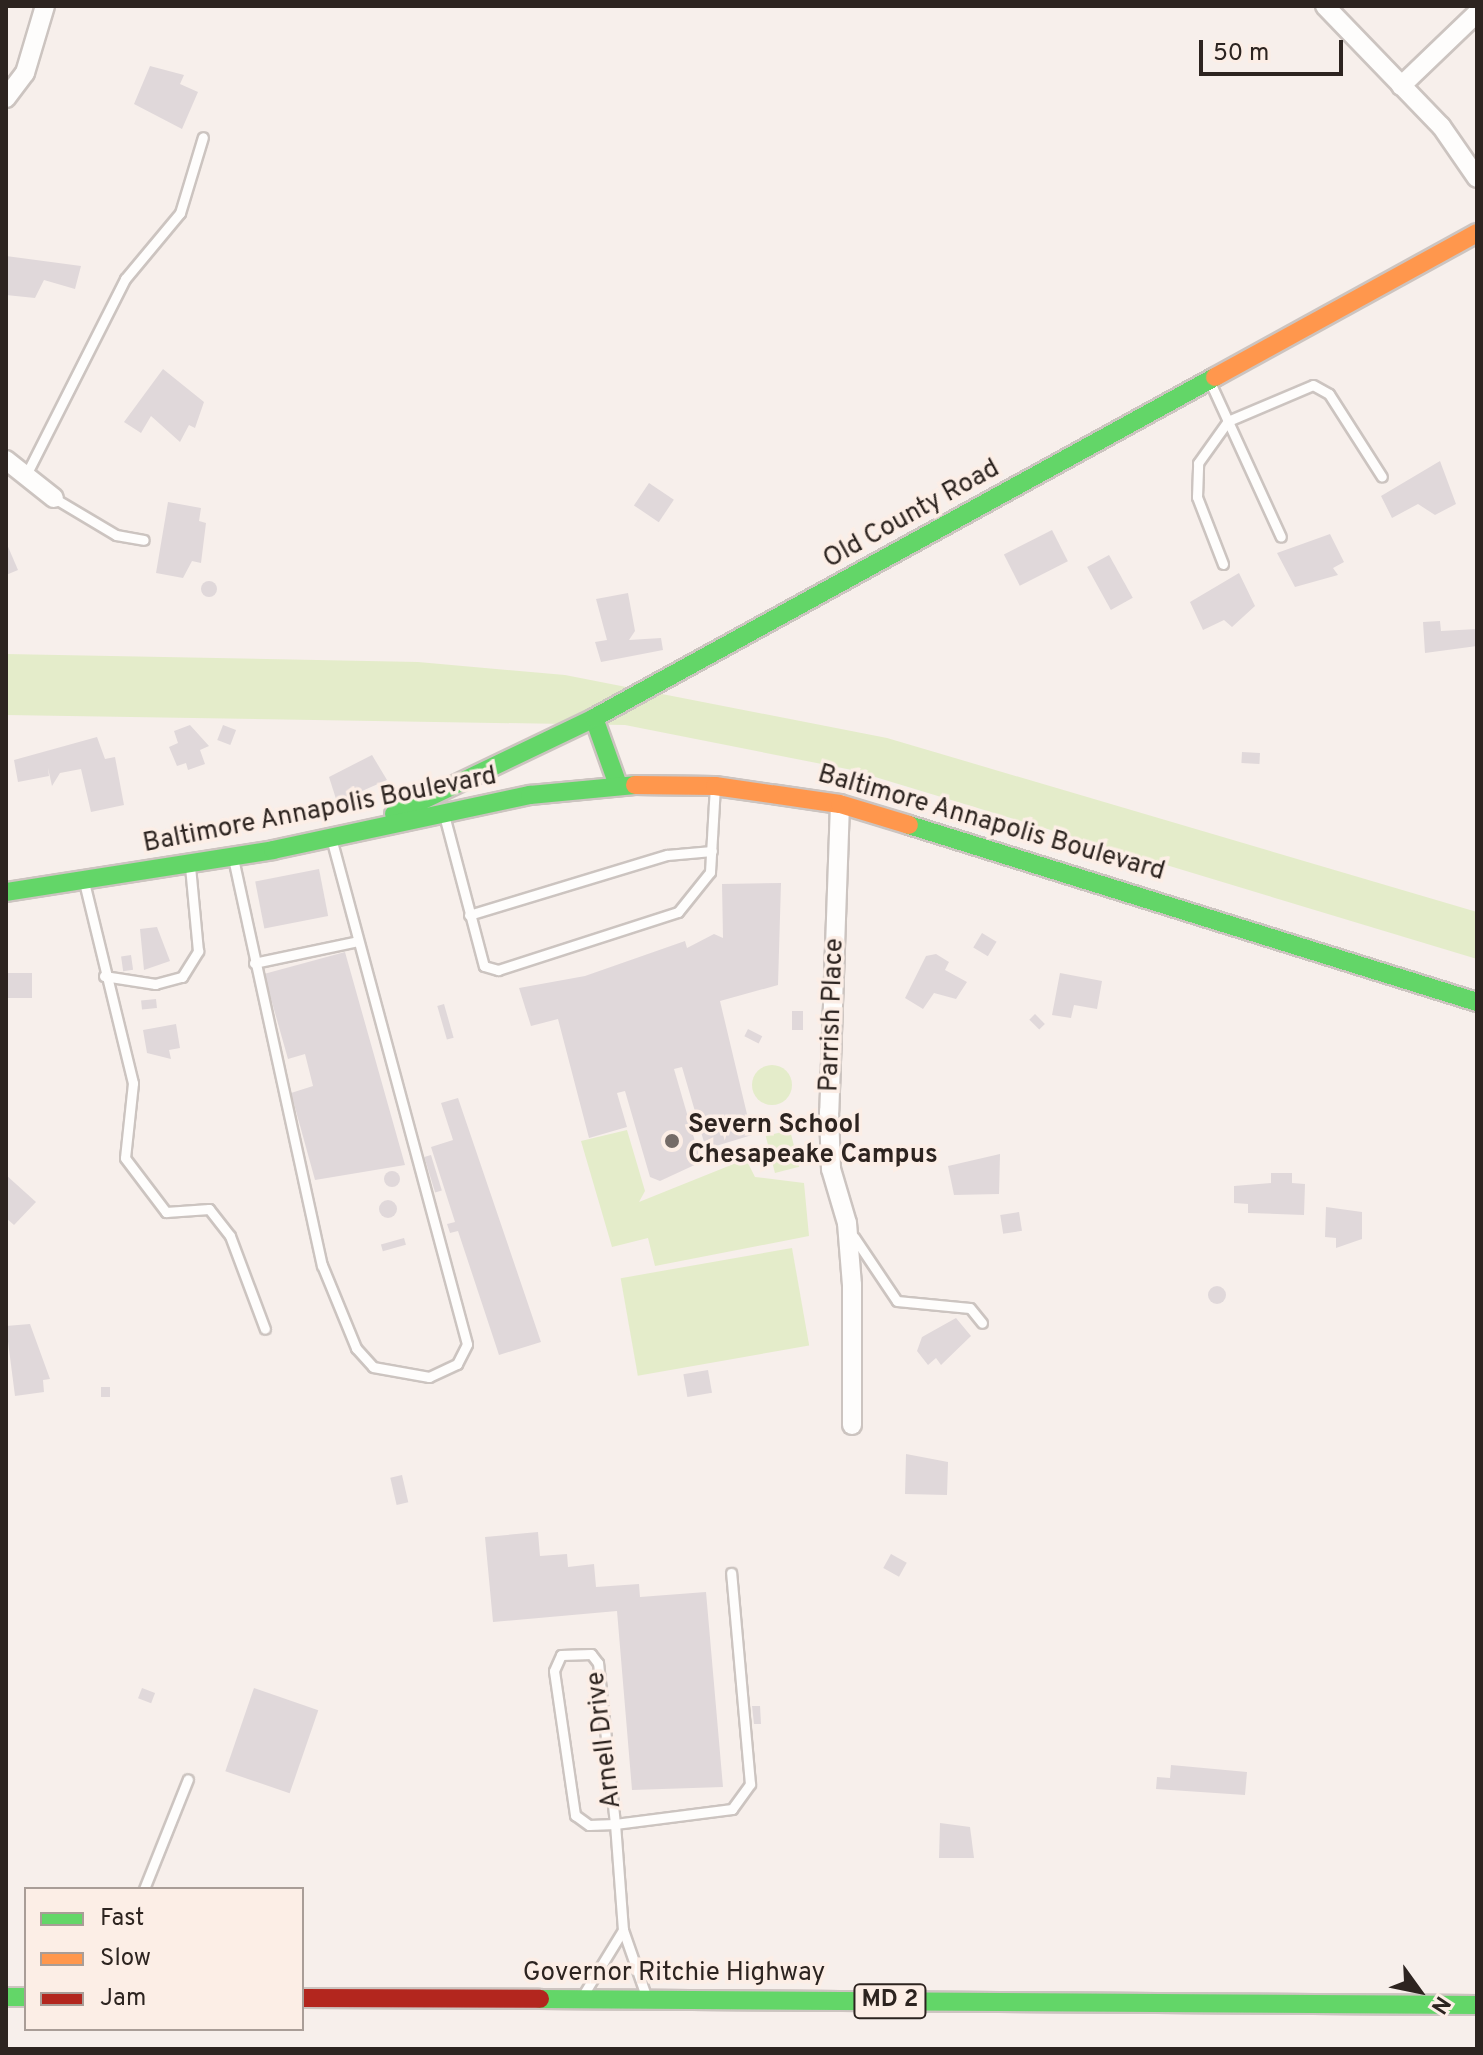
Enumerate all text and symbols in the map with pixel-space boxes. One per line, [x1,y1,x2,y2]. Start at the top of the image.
scale bar [1203,24,1347,74]
text: 50 m [1213,39,1269,69]
street label: Old County Road [819,454,1005,576]
street label: Baltimore Annapolis Boulevard [813,759,1169,889]
street label: Baltimore Annapolis Boulevard [140,761,500,861]
street label: Parrish Place [815,938,851,1092]
place label: Severn School Chesapeake Campus [688,1110,938,1172]
marker: Severn School Chesapeake Campus [663,1132,681,1150]
street label: Arnell Drive [581,1670,629,1810]
legend [24,1887,304,2031]
text: Fast [100,1904,144,1934]
text: Slow [100,1944,151,1974]
north arrow [1379,1951,1459,2031]
street label: Governor Ritchie Highway [523,1958,825,1990]
road number: MD 2 [852,1981,928,2021]
text: Jam [100,1984,146,2014]
text: N [1424,1990,1455,2018]

